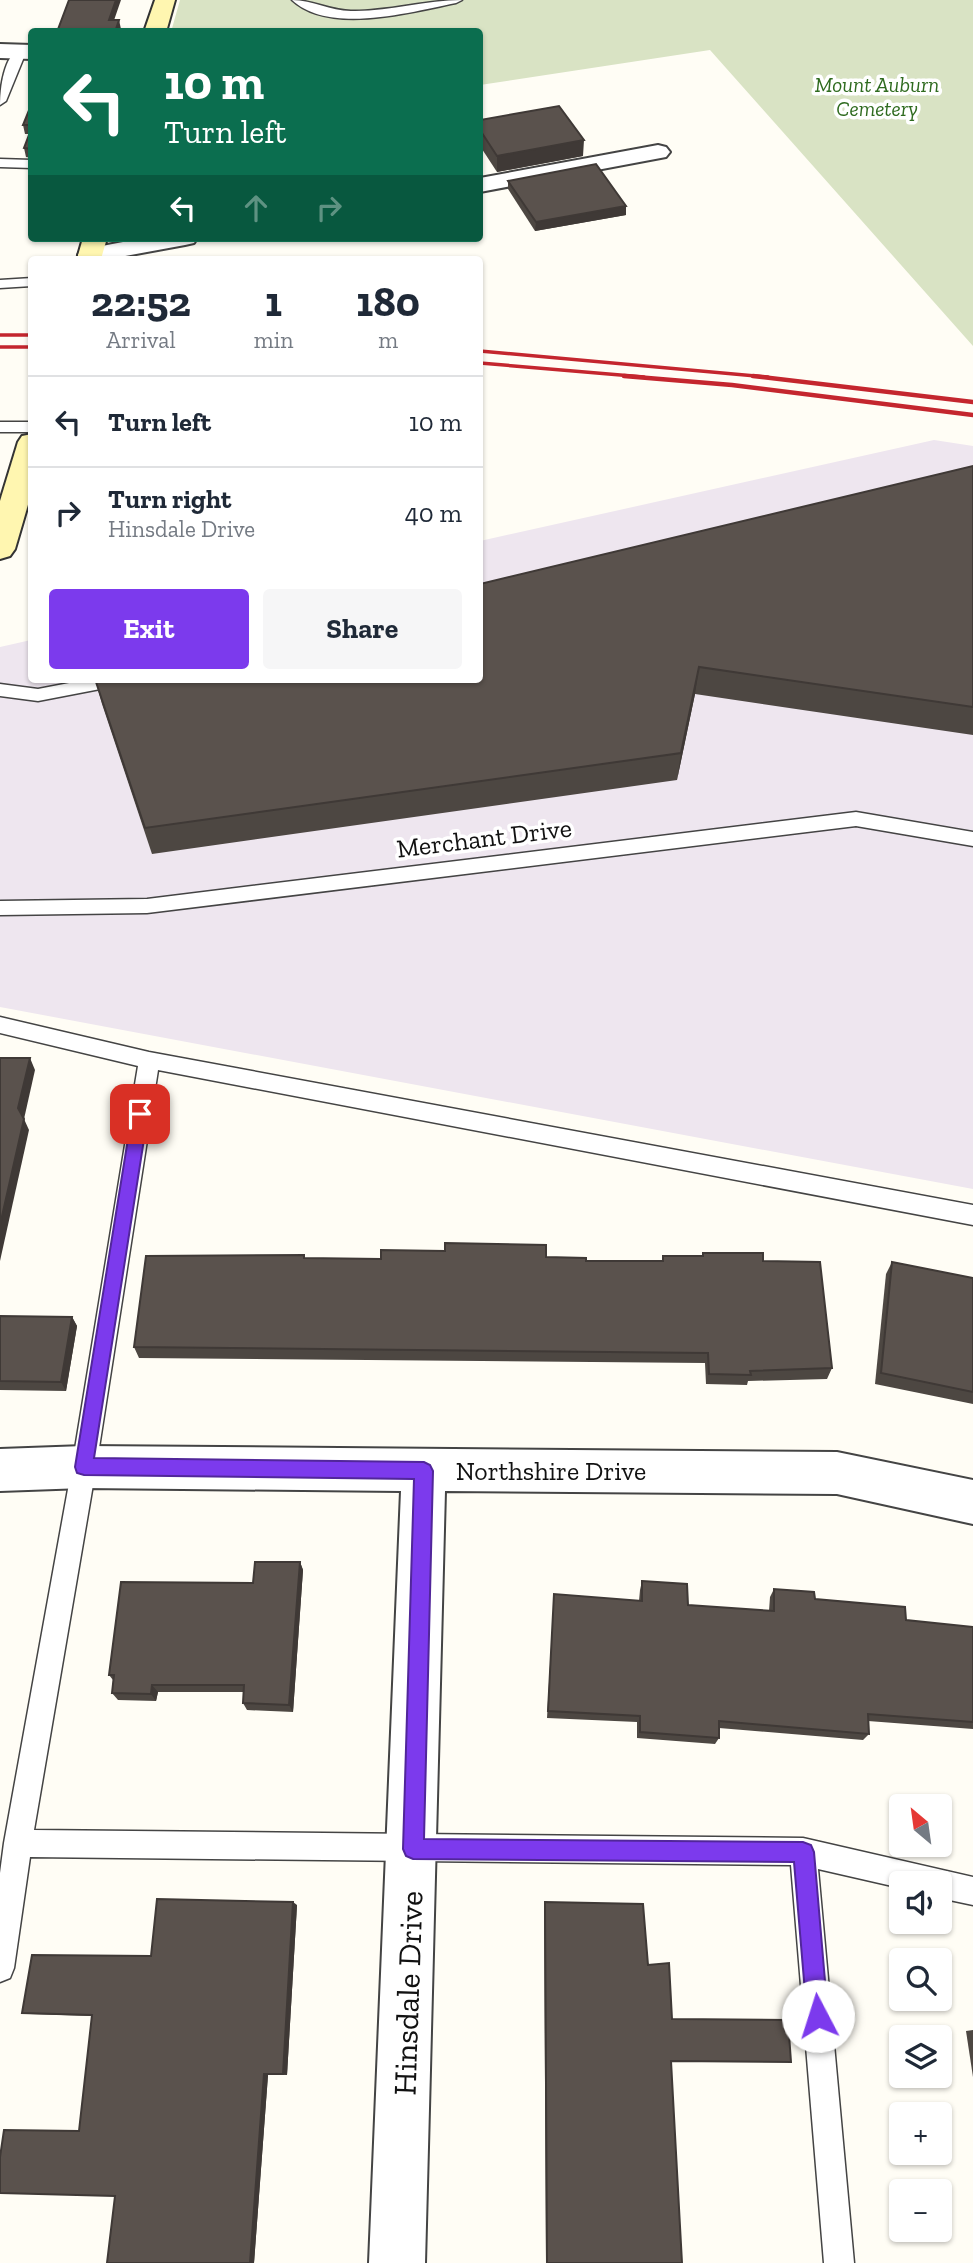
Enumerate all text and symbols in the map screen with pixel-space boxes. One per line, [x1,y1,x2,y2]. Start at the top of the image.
text: 10 m [164,53,264,112]
icon: left [49,56,140,147]
park label: Mount Auburn Cemetery [815,72,939,121]
text: Turn left [164,113,286,151]
icon: left [164,189,202,227]
icon: ahead [237,189,275,227]
icon: right [310,189,348,227]
text: 22:52 [91,276,191,327]
text: 1 [265,276,282,327]
text: 180 [356,276,420,327]
text: Arrival [106,326,176,354]
text: min [254,326,293,354]
text: m [378,326,398,354]
icon: left [49,403,87,441]
text: Turn left [108,406,211,438]
text: 10 m [409,406,462,438]
text: Turn right [108,483,231,515]
icon: right [49,494,87,532]
text: 40 m [405,497,462,529]
text: Hinsdale Drive [108,515,255,543]
button: Exit [49,589,249,669]
button: Share [263,589,462,669]
street label: Merchant Drive [395,811,573,865]
pin [110,1084,170,1144]
icon: arrive [121,1095,159,1133]
street label: Northshire Drive [456,1455,646,1487]
north arrow [889,1794,952,1857]
map controls [889,1794,952,2242]
button: sound [889,1871,952,1934]
street label: Hinsdale Drive [385,1890,431,2096]
button: search [889,1948,952,2011]
position arrow [781,1979,855,2053]
button: layers [889,2025,952,2088]
button: + [889,2102,952,2165]
button: − [889,2179,952,2242]

